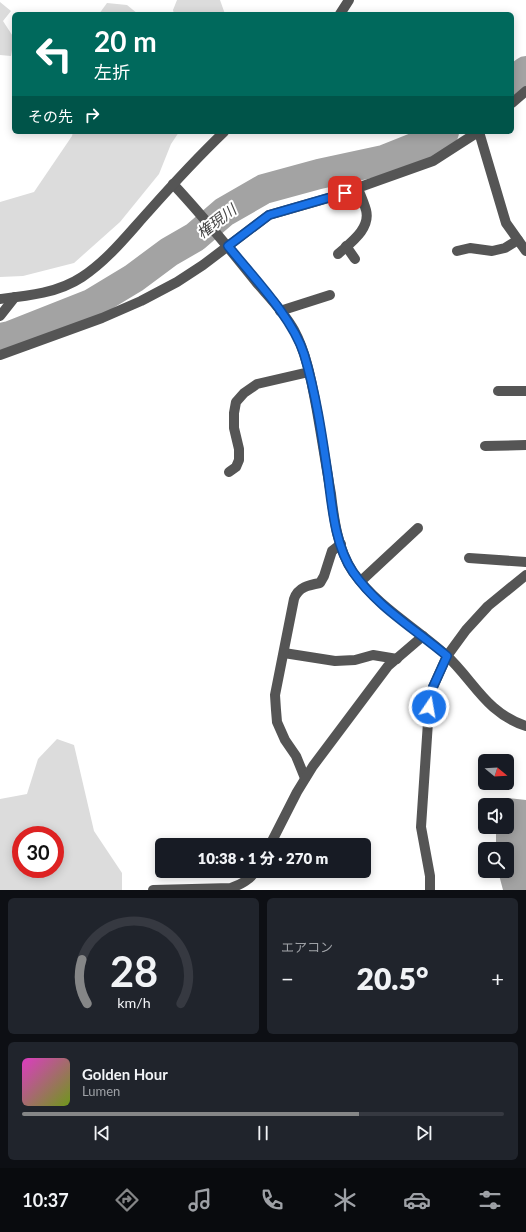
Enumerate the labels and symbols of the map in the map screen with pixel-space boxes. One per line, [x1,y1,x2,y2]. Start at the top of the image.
pin [328,176,362,210]
water label: 権現川 [193,199,241,242]
position arrow [408,686,450,728]
north arrow [478,754,514,790]
speed limit sign: 30 [12,826,64,878]

